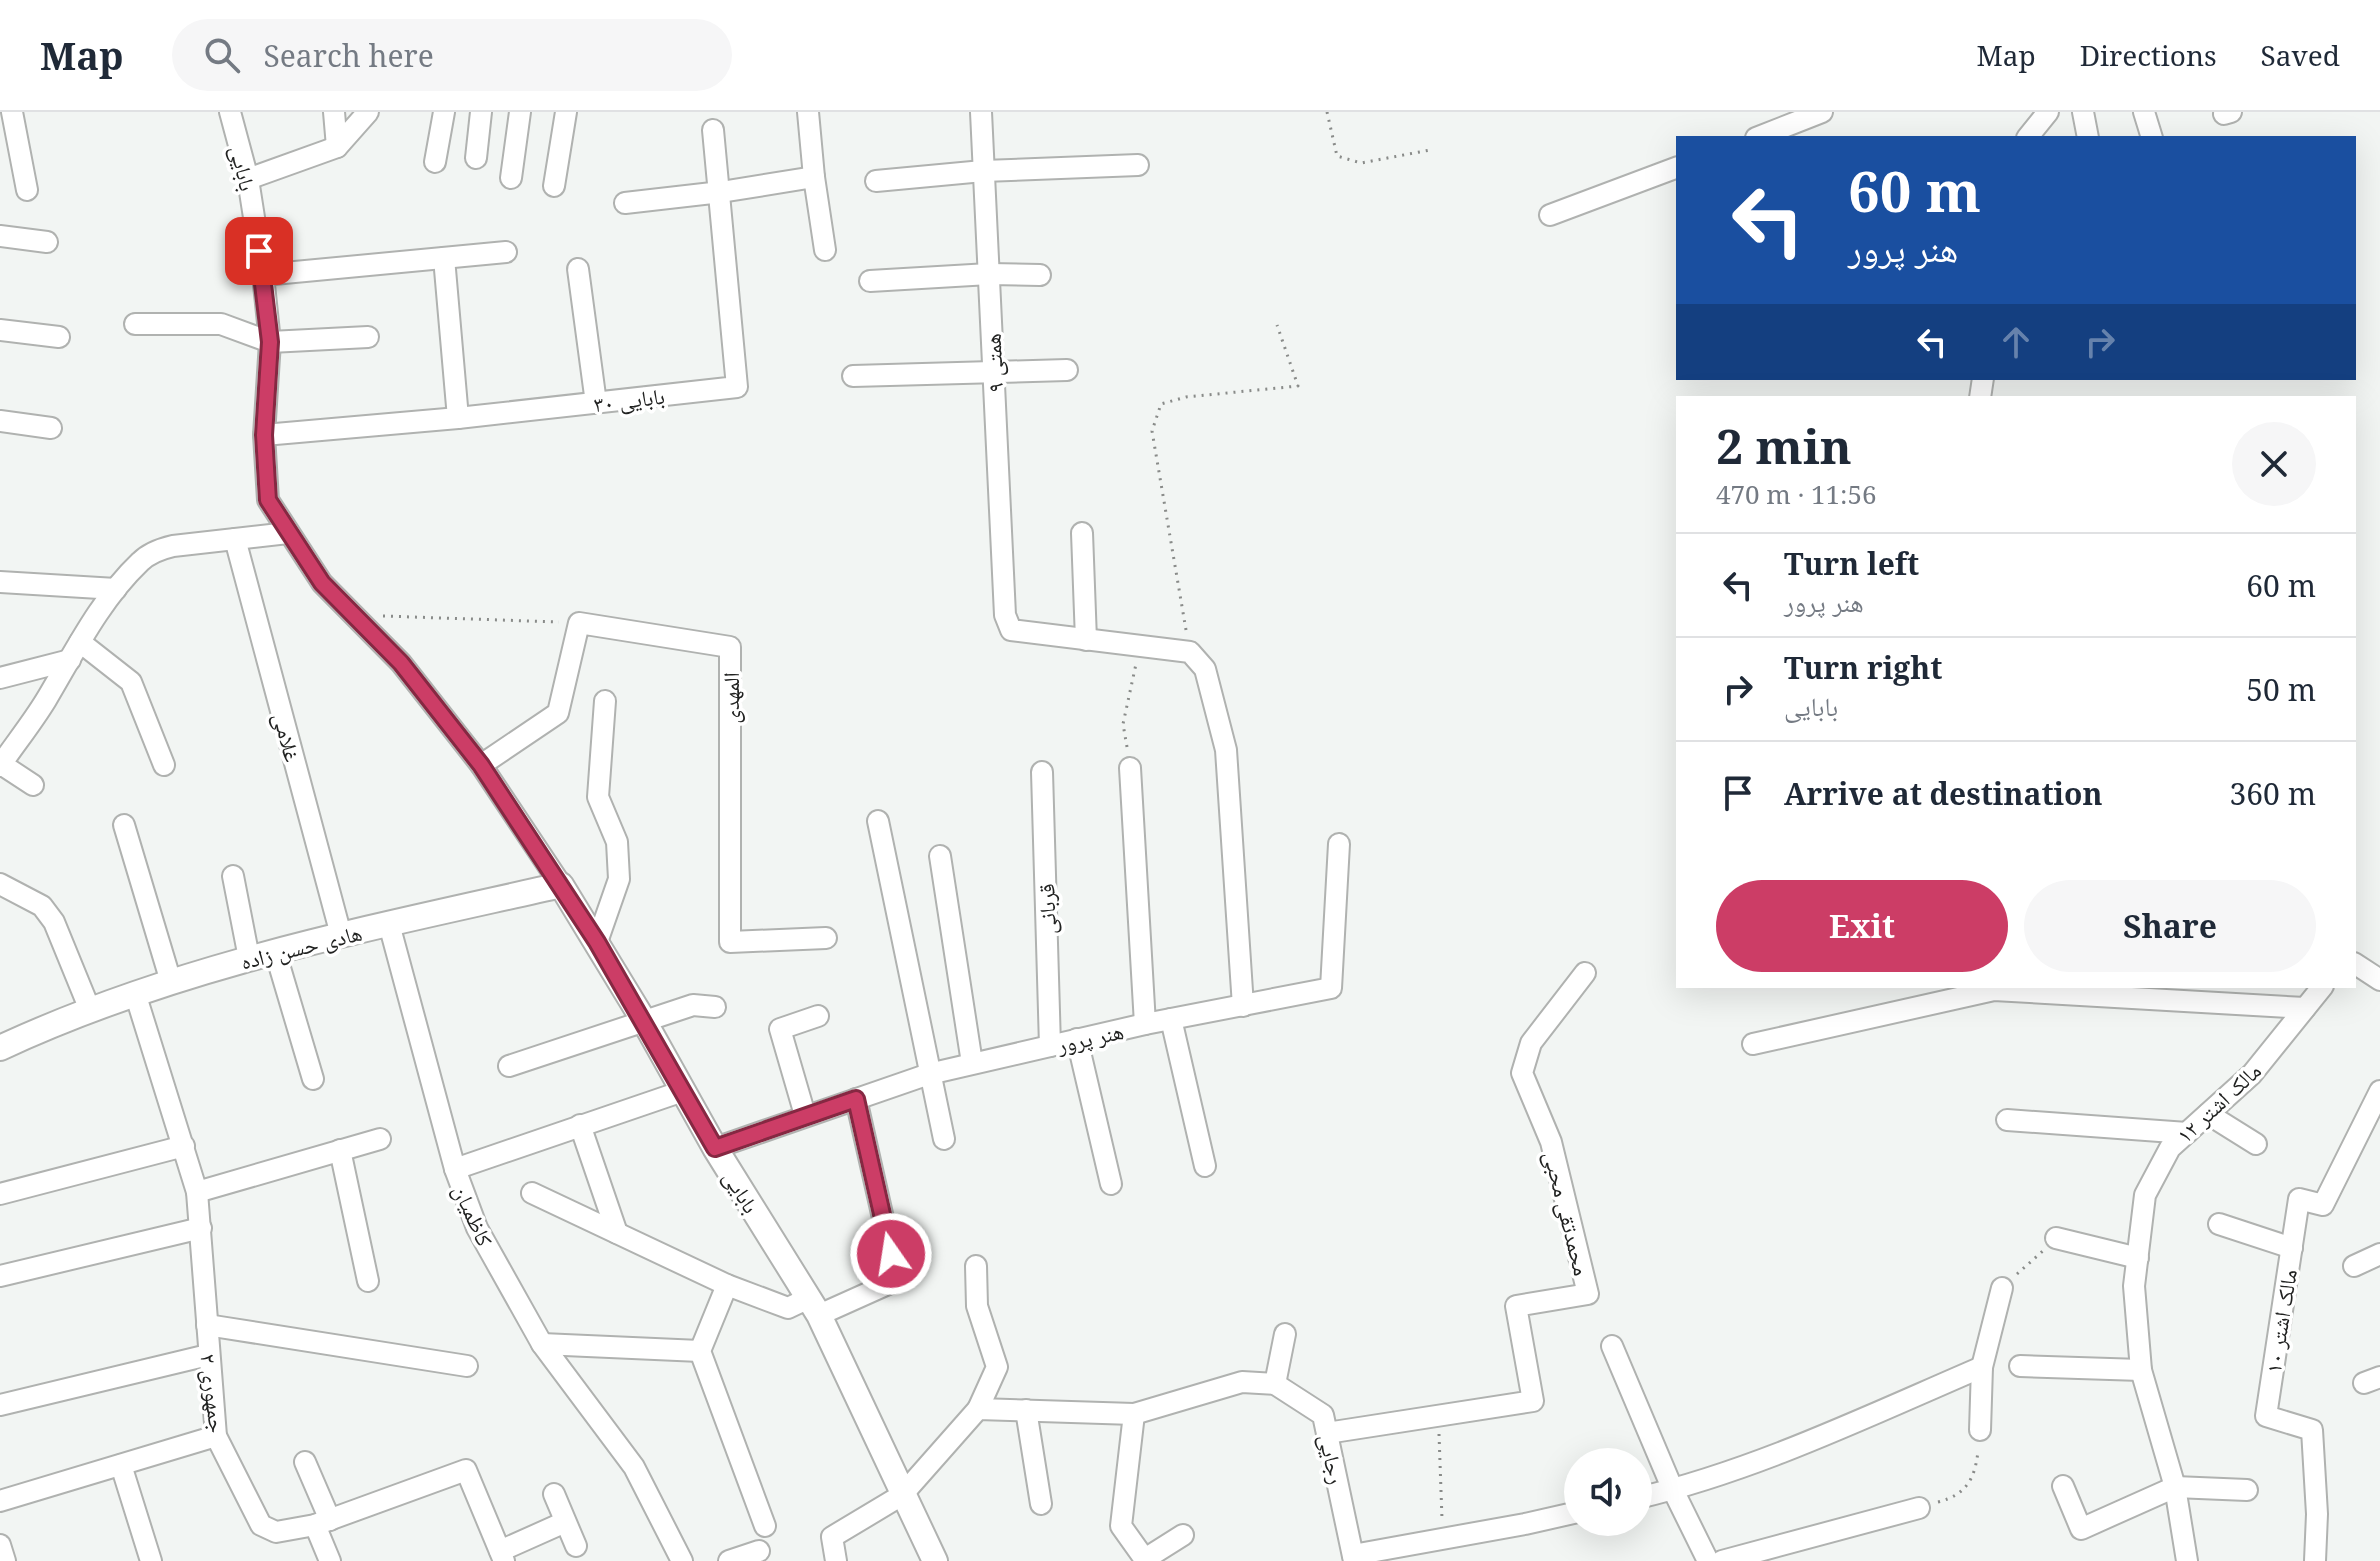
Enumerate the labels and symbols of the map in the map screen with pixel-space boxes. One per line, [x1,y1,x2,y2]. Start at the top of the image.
street label: بابایی [224,142,264,194]
pin [225,217,293,285]
street label: همتی ۹ [976,333,1010,393]
street label: بابایی ۳۰ [592,380,666,418]
street label: المهدی [715,672,745,724]
street label: غلامی [267,709,309,765]
street label: قربانی [1030,883,1062,935]
street label: هادی حسن زاده [237,916,365,976]
street label: هنر پرور [1053,1015,1126,1060]
street label: مالک اشتر ۱۲ [2169,1055,2267,1149]
street label: محمدتقی محبی [1538,1148,1598,1278]
street label: بابایی [717,1164,767,1218]
street label: کاظمیان [447,1179,501,1251]
position arrow [849,1212,933,1296]
street label: مالک اشتر ۱۰ [2257,1267,2303,1375]
street label: جمهوری ۲ [194,1352,234,1434]
street label: رجایی [1313,1431,1353,1487]

